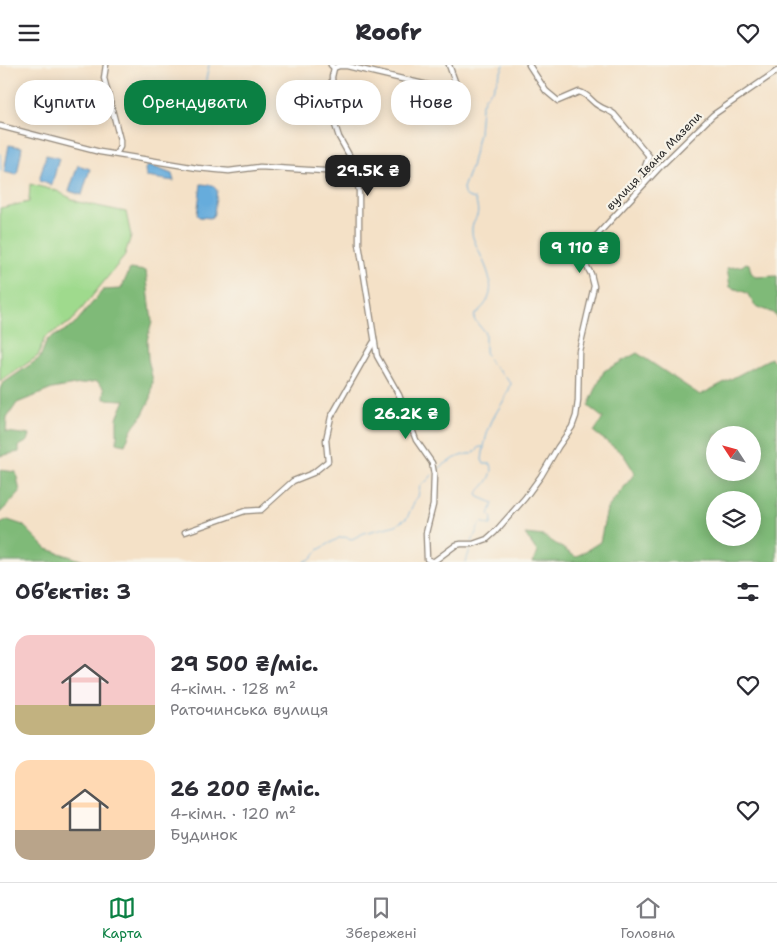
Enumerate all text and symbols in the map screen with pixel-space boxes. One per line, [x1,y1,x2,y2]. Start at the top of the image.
text: Roofr [355,18,422,47]
icon: menu [15,19,43,47]
icon: heart [734,19,762,47]
chip: Купити [15,80,114,125]
chip: Орендувати [124,80,266,125]
chip: Фільтри [276,80,381,125]
chip: Нове [391,80,471,125]
street label: вулиця Івана Мазепи [603,108,705,214]
pin: 29.5K ₴ [322,155,414,197]
text: 29.5K ₴ [336,160,400,181]
pin: 9 110 ₴ [534,231,626,274]
text: 9 110 ₴ [551,237,609,258]
pin: 26.2K ₴ [360,397,452,440]
text: 26.2K ₴ [374,403,438,424]
north arrow [706,426,761,481]
map controls [706,426,761,546]
button: layers [706,491,761,546]
text: Об’єктів: 3 [15,578,131,606]
icon: filters [734,578,762,606]
text: 29 500 ₴/міс. [170,650,319,678]
icon: home [55,655,115,715]
icon: heart [734,671,762,699]
text: 4-кімн. · 128 m² [170,678,296,699]
text: Раточинська вулиця [170,699,329,720]
text: 26 200 ₴/міс. [170,775,320,803]
icon: home [55,780,115,840]
icon: heart [734,796,762,824]
text: 4-кімн. · 120 m² [170,803,296,824]
text: Будинок [170,824,238,845]
tab: Карта [102,894,142,942]
tab: Збережені [346,894,417,942]
tab: Головна [620,894,675,942]

